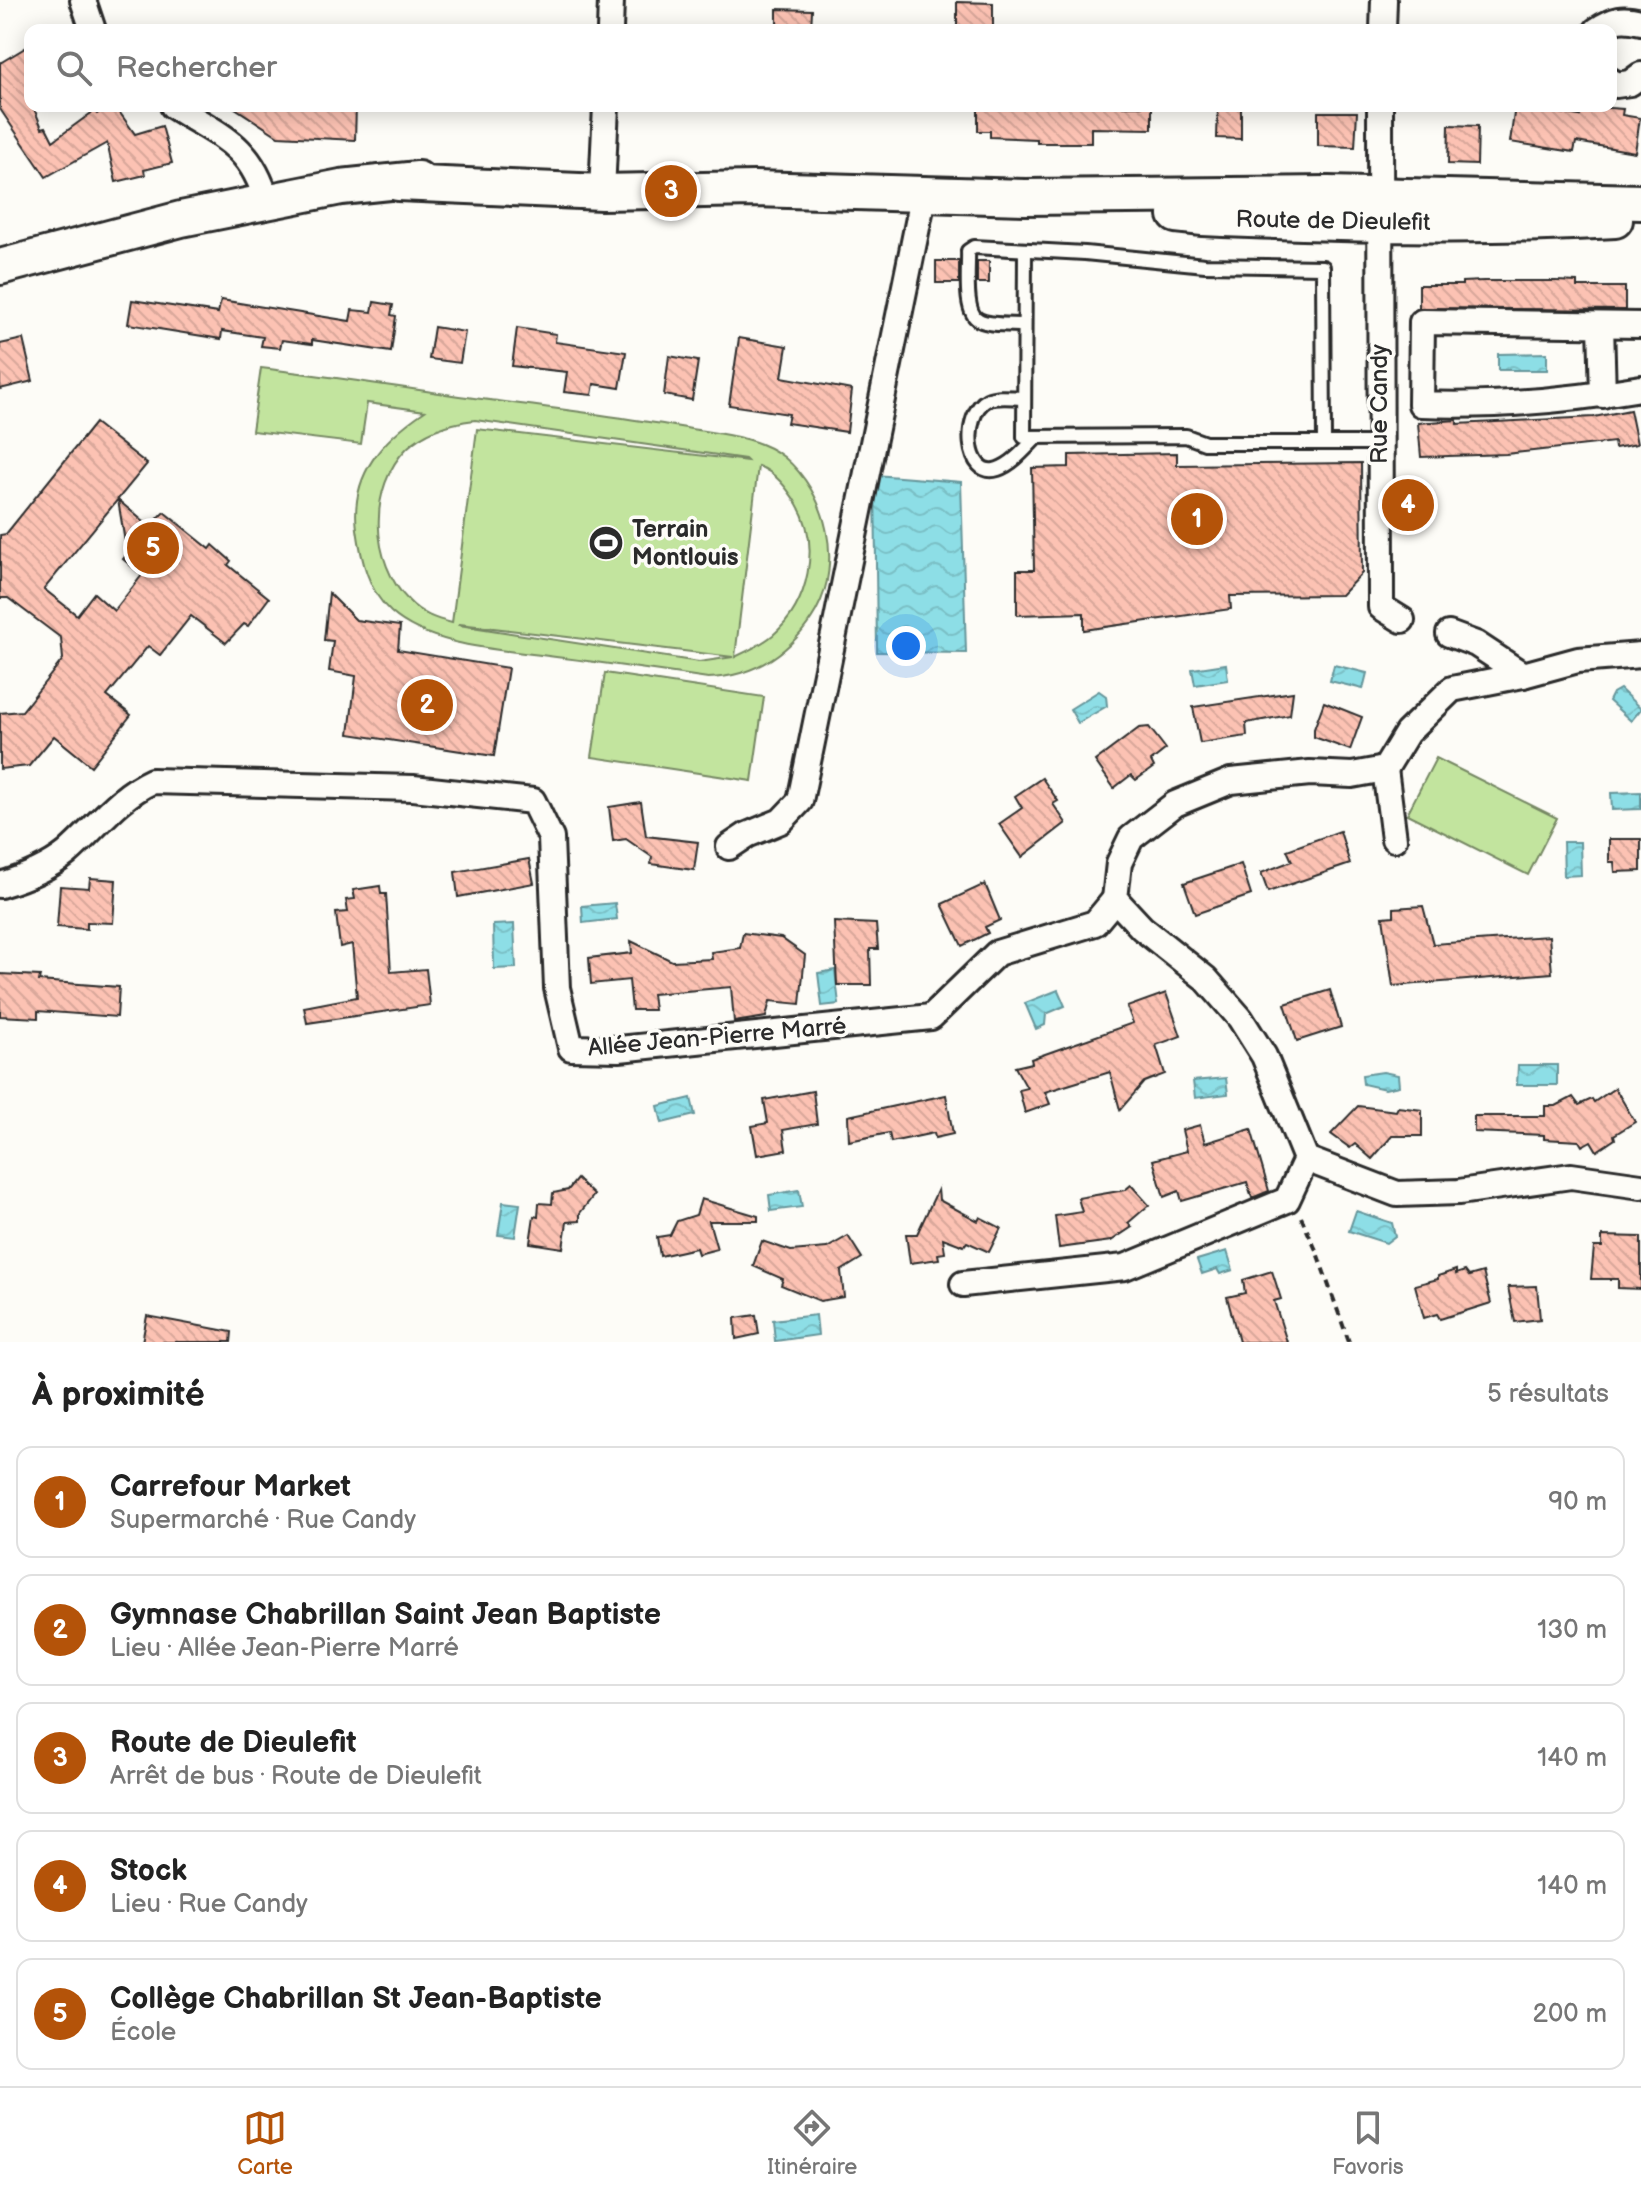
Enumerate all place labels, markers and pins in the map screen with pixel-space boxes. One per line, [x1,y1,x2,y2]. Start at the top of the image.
pin: 3 [645,161,697,221]
pin: 4 [1382,475,1434,535]
pin: 1 [1171,489,1223,549]
place label: Terrain Montlouis [632,515,739,572]
pin: 5 [127,518,179,578]
sports icon: Terrain Montlouis [587,524,625,562]
pin: 2 [401,675,453,735]

